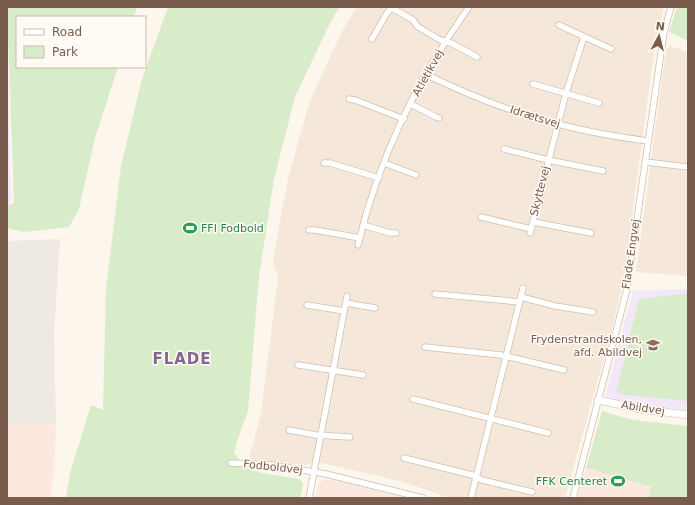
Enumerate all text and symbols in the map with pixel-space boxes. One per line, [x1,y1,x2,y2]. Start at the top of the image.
legend [16,16,146,68]
north arrow [639,16,679,56]
text: N [655,20,666,34]
text: Road [52,25,82,39]
text: Park [52,45,78,59]
street label: Atletikvej [410,47,446,99]
street label: Idrætsvej [508,103,562,131]
street label: Skyttevej [527,165,553,217]
street label: Flade Engvej [620,218,642,290]
sports icon: FFI Fodbold [182,220,198,236]
place label: FFI Fodbold [201,222,264,235]
place label: Frydenstrandskolen, afd. Abildvej [531,333,642,359]
school or university icon: Frydenstrandskolen, afd. Abildvej [645,337,661,353]
district label: FLADE [152,350,212,368]
street label: Abildvej [620,398,666,418]
street label: Fodboldvej [243,457,303,477]
sports icon: FFK Centeret [610,473,626,489]
place label: FFK Centeret [536,475,608,488]

